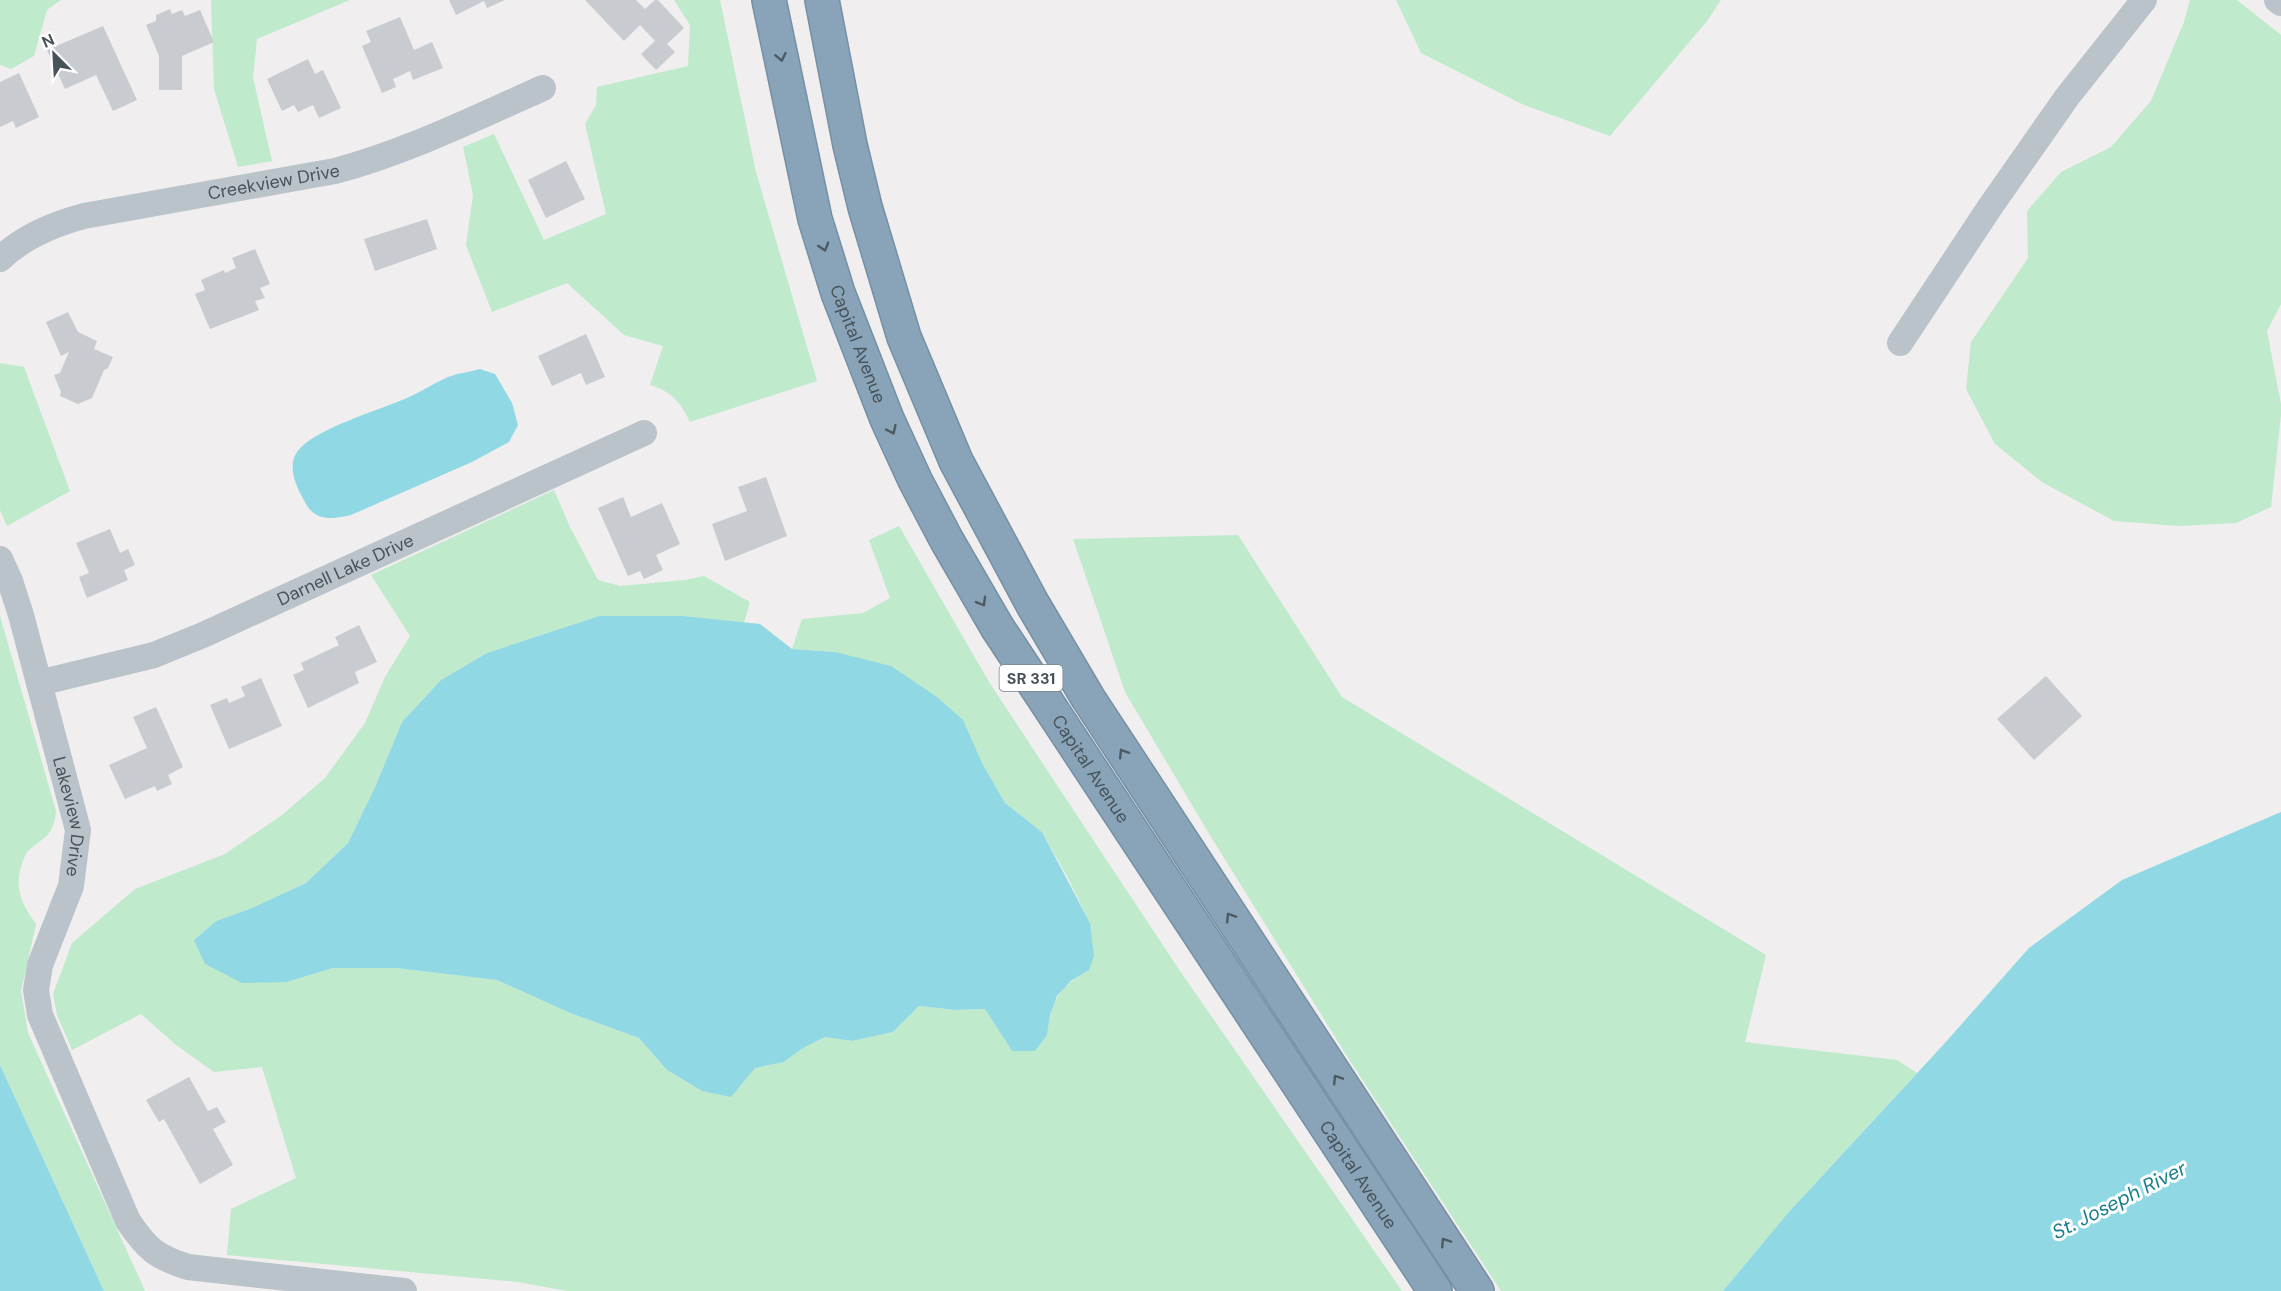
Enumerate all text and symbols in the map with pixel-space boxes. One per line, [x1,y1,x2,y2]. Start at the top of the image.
north arrow [24,24,84,84]
text: N [39,29,58,53]
one-way arrow [774,52,787,62]
street label: Creekview Drive [206,158,342,206]
one-way arrow [816,241,829,252]
street label: Capital Avenue [824,282,892,407]
one-way arrow [884,423,896,434]
street label: Darnell Lake Drive [273,528,418,611]
one-way arrow [975,596,987,606]
road number: SR 331 [1000,665,1062,691]
street label: Capital Avenue [1046,710,1135,828]
one-way arrow [1119,749,1130,760]
street label: Lakeview Drive [47,754,90,878]
one-way arrow [1226,912,1237,923]
one-way arrow [1333,1075,1344,1086]
street label: Capital Avenue [1314,1116,1403,1234]
water label: St. Joseph River [2047,1155,2191,1245]
one-way arrow [1440,1238,1452,1248]

